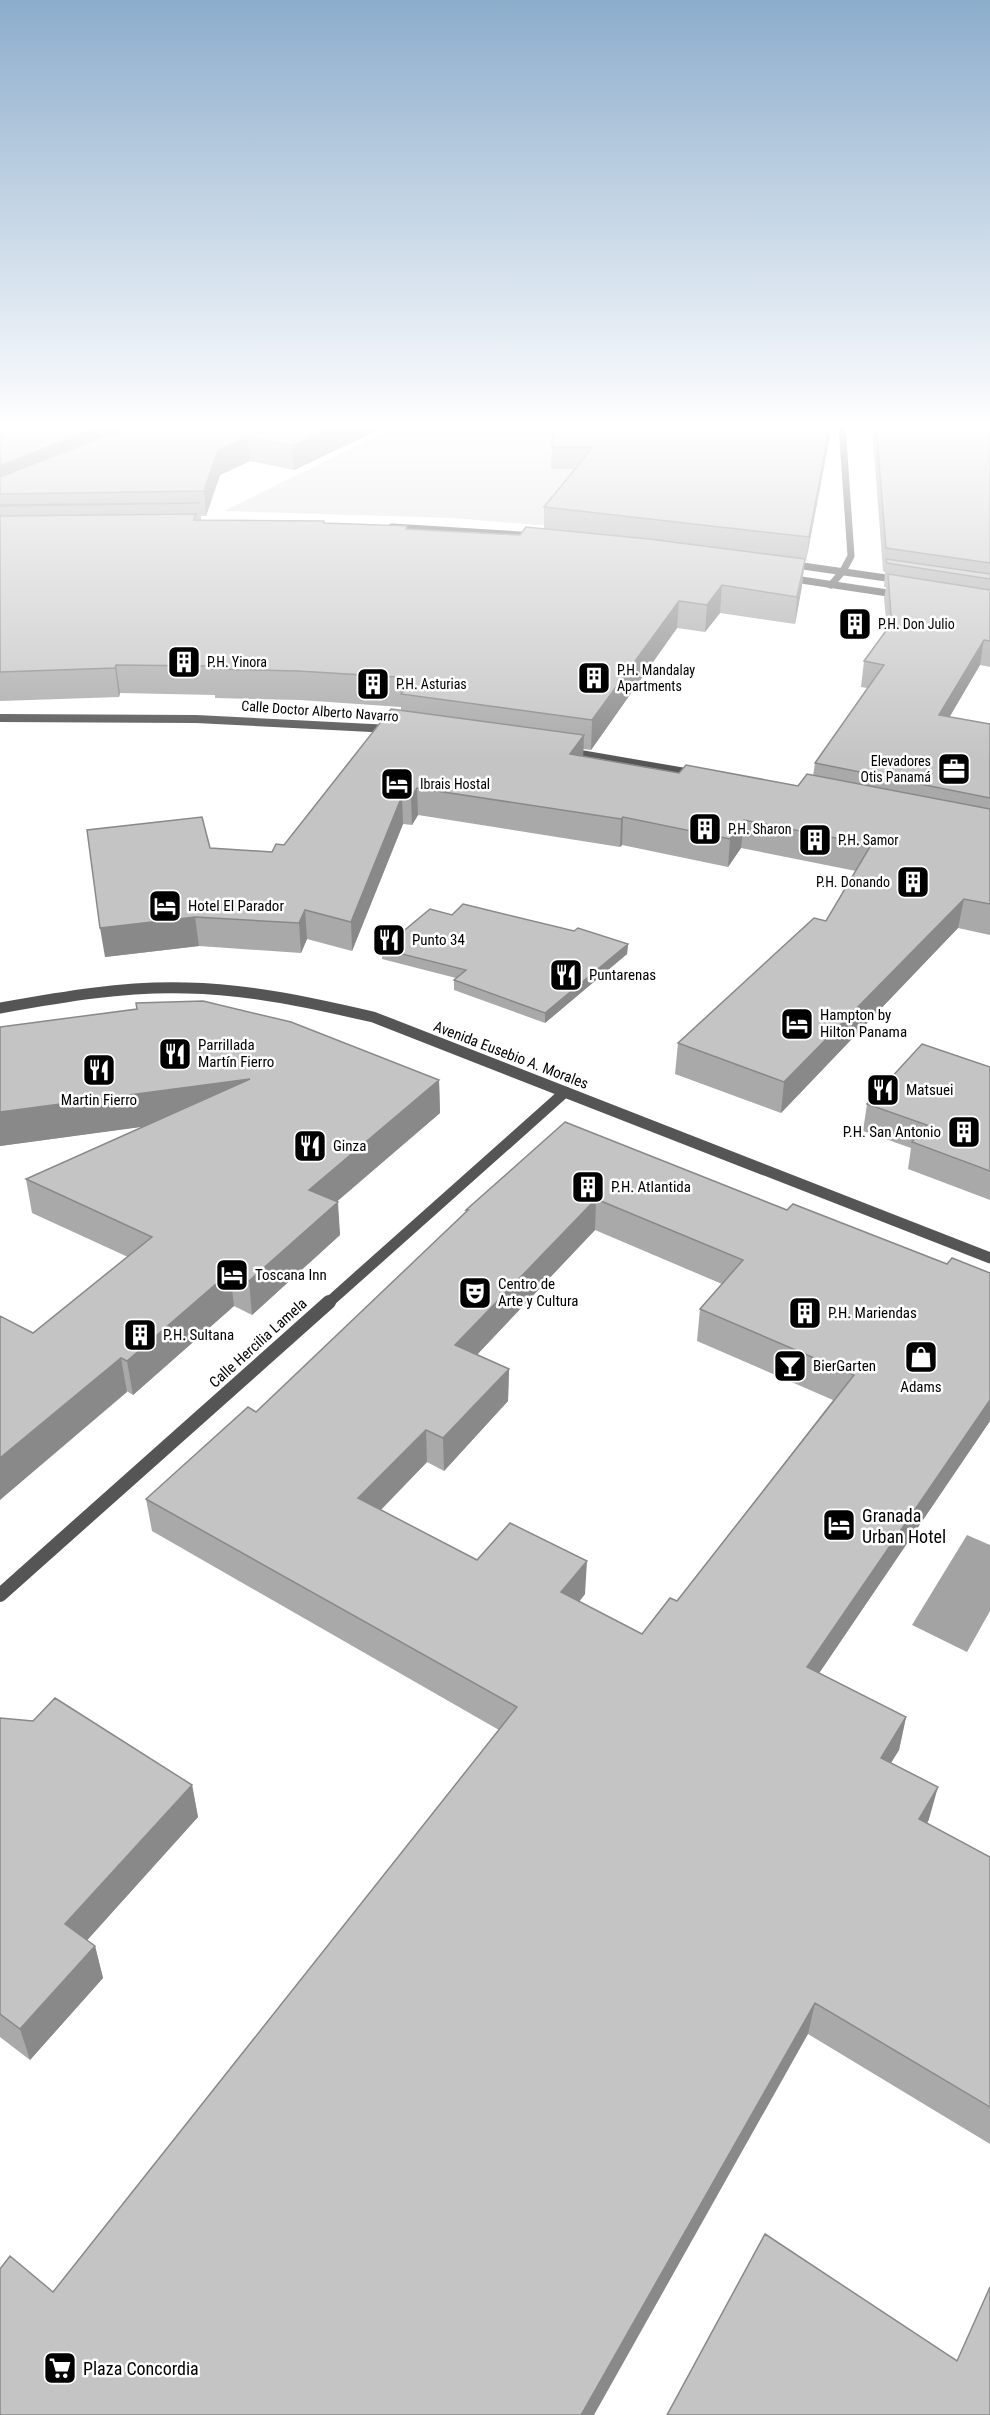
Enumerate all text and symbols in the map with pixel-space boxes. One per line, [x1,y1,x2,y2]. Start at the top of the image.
building icon: P.H. Don Julio [837,606,873,642]
place label: P.H. Don Julio [878,616,955,632]
building icon: P.H. Yinora [166,644,202,680]
place label: P.H. Yinora [207,654,267,670]
building icon: P.H. Mandalay Apartments [576,660,612,696]
place label: P.H. Mandalay Apartments [617,662,695,694]
building icon: P.H. Asturias [355,666,391,702]
place label: P.H. Asturias [396,676,467,692]
street label: Calle Doctor Alberto Navarro [241,698,399,724]
office icon: Elevadores Otis Panamá [936,751,972,787]
place label: Elevadores Otis Panamá [861,753,931,785]
hotel icon: Ibrais Hostal [379,766,415,802]
place label: Ibrais Hostal [420,776,490,792]
building icon: P.H. Sharon [687,811,723,847]
place label: P.H. Sharon [728,821,792,837]
building icon: P.H. Samor [797,822,833,858]
place label: P.H. Samor [838,832,899,848]
building icon: P.H. Donando [895,864,931,900]
place label: P.H. Donando [816,874,890,890]
hotel icon: Hotel El Parador [147,888,183,924]
place label: Hotel El Parador [188,897,284,915]
restaurant icon: Punto 34 [371,922,407,958]
place label: Punto 34 [412,931,465,949]
restaurant icon: Puntarenas [548,957,584,993]
place label: Puntarenas [589,966,656,984]
hotel icon: Hampton by Hilton Panama [779,1006,815,1042]
place label: Hampton by Hilton Panama [820,1006,907,1041]
street label: Avenida Eusebio A. Morales [431,1017,591,1093]
restaurant icon: Parrillada Martín Fierro [157,1036,193,1072]
place label: Parrillada Martín Fierro [198,1036,274,1071]
restaurant icon: Martin Fierro [81,1052,117,1088]
restaurant icon: Matsuei [865,1072,901,1108]
place label: Matsuei [906,1081,954,1099]
place label: Martin Fierro [61,1091,137,1109]
building icon: P.H. San Antonio [946,1114,982,1150]
place label: P.H. San Antonio [843,1123,941,1141]
restaurant icon: Ginza [292,1128,328,1164]
place label: Ginza [333,1137,366,1155]
building icon: P.H. Atlantida [570,1169,606,1205]
place label: P.H. Atlantida [611,1178,691,1196]
hotel icon: Toscana Inn [214,1257,250,1293]
place label: Toscana Inn [255,1266,327,1284]
theatre icon: Centro de Arte y Cultura [457,1275,493,1311]
place label: Centro de Arte y Cultura [498,1275,579,1310]
street label: Calle Hercilia Lamela [206,1295,310,1391]
building icon: P.H. Mariendas [787,1295,823,1331]
place label: P.H. Mariendas [828,1304,917,1322]
building icon: P.H. Sultana [122,1317,158,1353]
place label: P.H. Sultana [163,1326,234,1344]
shop icon: Adams [903,1339,939,1375]
bar icon: BierGarten [772,1348,808,1384]
place label: BierGarten [813,1357,876,1375]
place label: Adams [900,1378,942,1396]
place label: Granada Urban Hotel [862,1505,946,1547]
hotel icon: Granada Urban Hotel [821,1507,857,1543]
supermarket icon: Plaza Concordia [42,2350,78,2386]
place label: Plaza Concordia [83,2358,199,2379]

